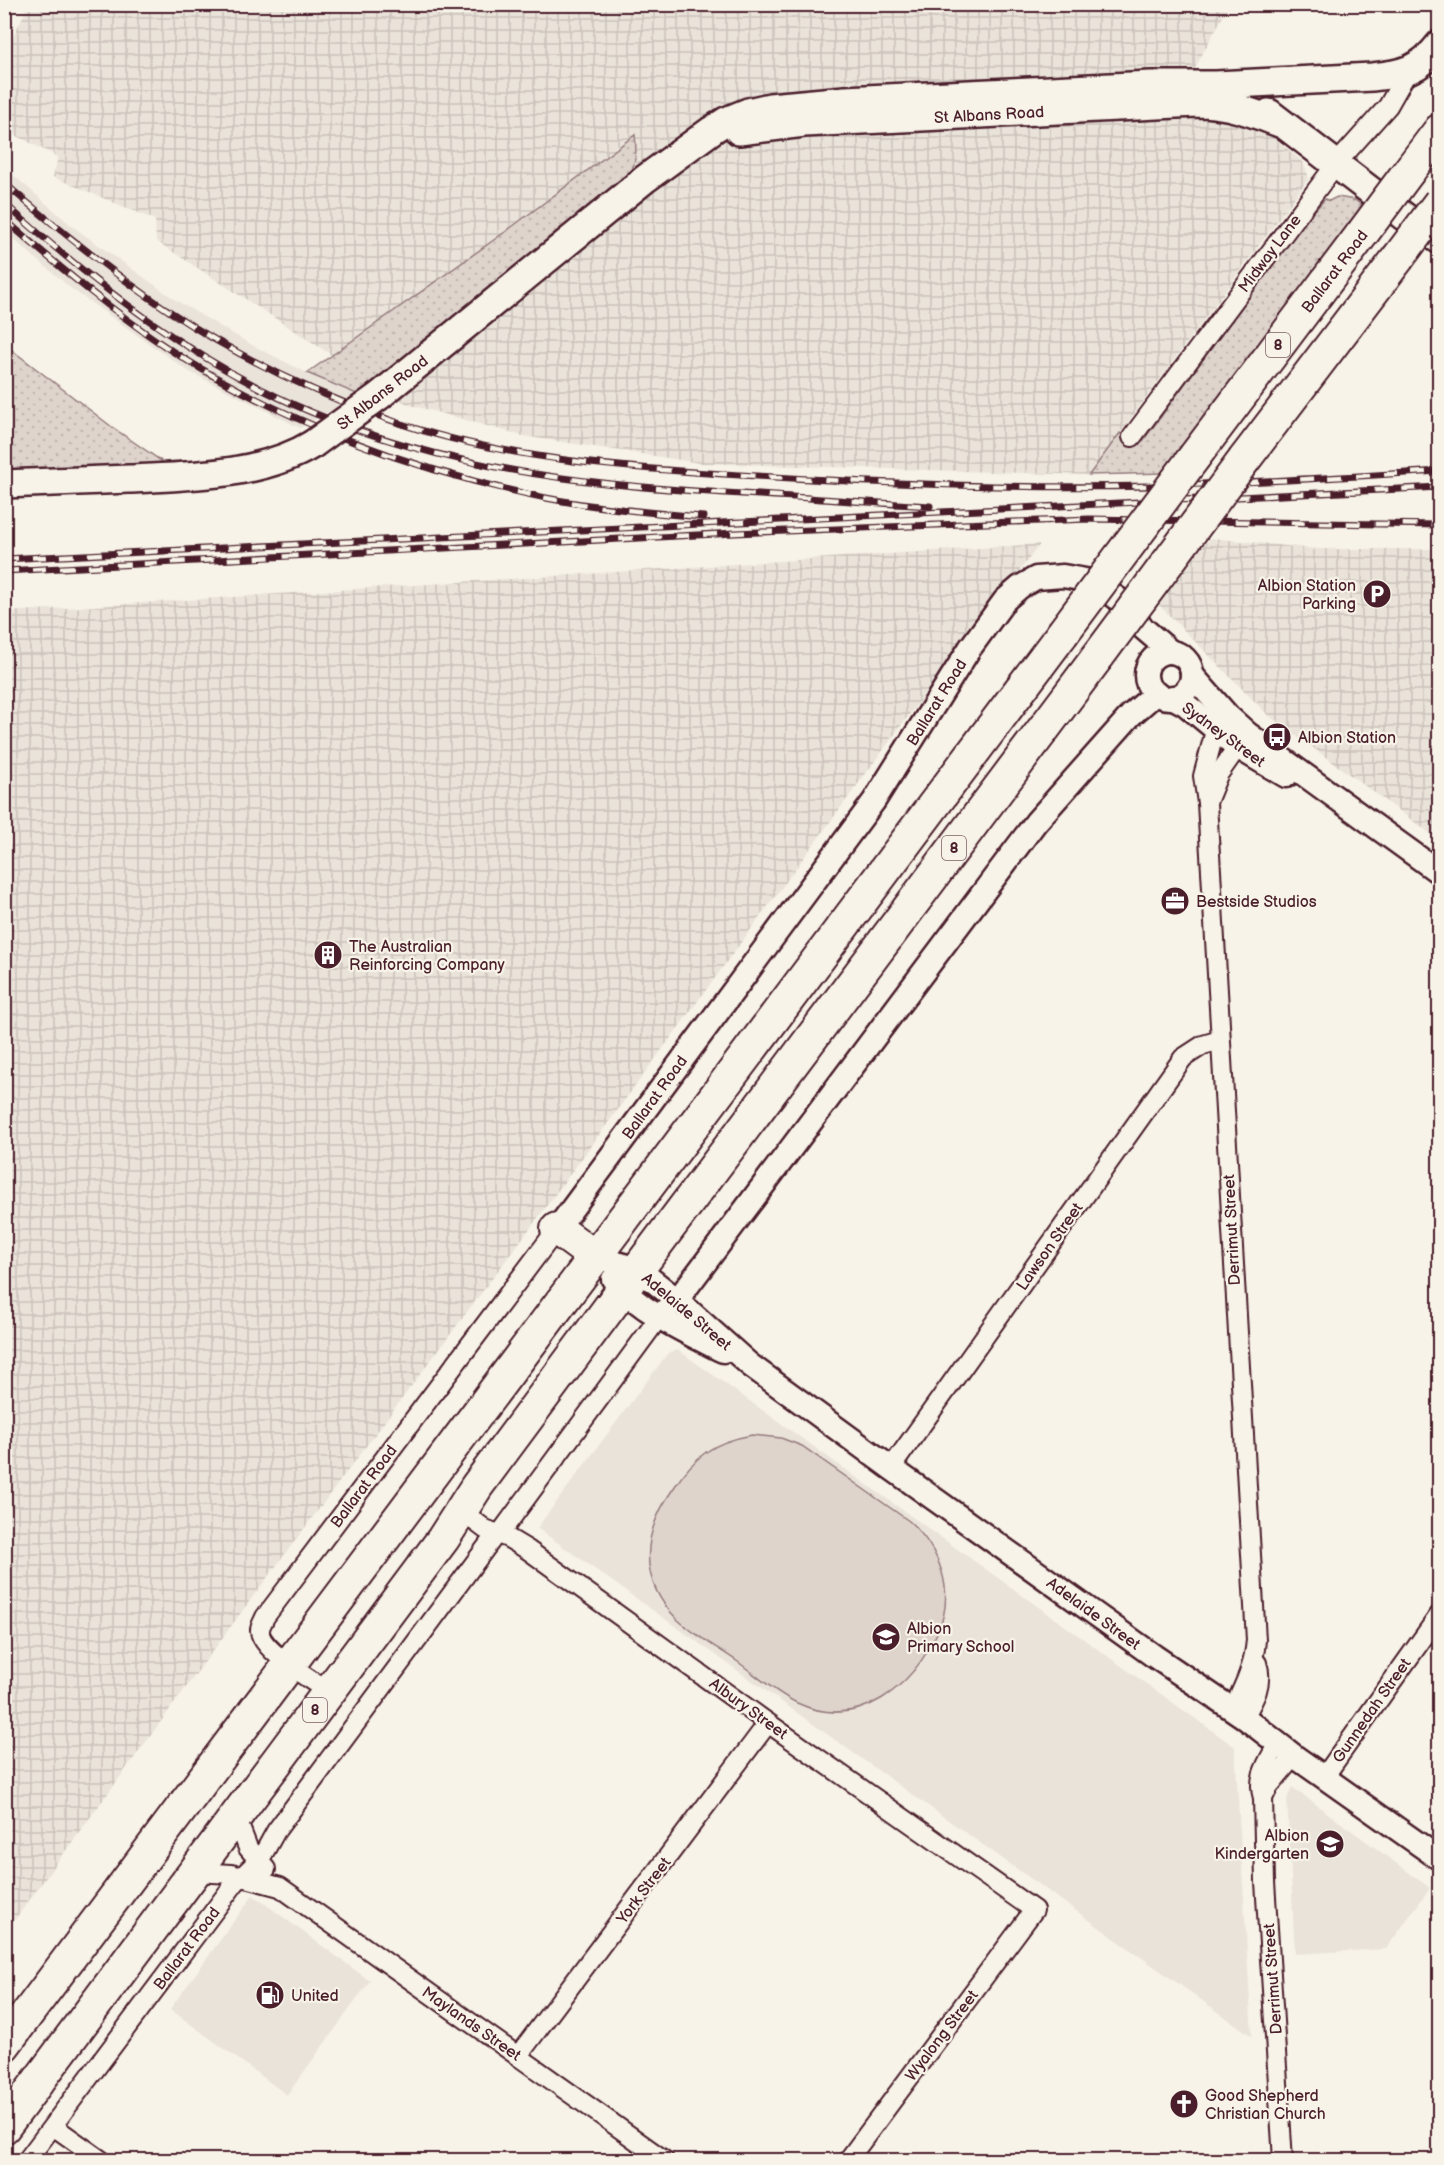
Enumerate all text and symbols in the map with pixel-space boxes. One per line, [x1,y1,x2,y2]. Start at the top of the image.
street label: St Albans Road [934,103,1045,128]
street label: Midway Lane [1235,211,1306,297]
street label: Ballarat Road [1298,227,1372,317]
road number: 8 [1266,333,1290,357]
street label: St Albans Road [334,352,432,435]
place label: Albion Station Parking [1258,577,1356,614]
parking icon: Albion Station Parking [1361,578,1393,610]
street label: Ballarat Road [903,656,971,750]
street label: Sydney Street [1178,699,1268,772]
bus stop icon: Albion Station [1261,721,1293,753]
place label: Albion Station [1298,729,1396,748]
road number: 8 [942,836,966,860]
office icon: Bestside Studios [1159,885,1191,917]
place label: Bestside Studios [1196,893,1317,912]
place label: The Australian Reinforcing Company [349,938,506,975]
building icon: The Australian Reinforcing Company [312,939,344,971]
street label: Ballarat Road [619,1052,692,1143]
street label: Derrimut Street [1220,1174,1245,1286]
street label: Lawson Street [1013,1199,1087,1294]
street label: Adelaide Street [637,1269,735,1355]
street label: Ballarat Road [327,1442,401,1532]
street label: Adelaide Street [1043,1574,1144,1655]
place label: Albion Primary School [907,1620,1014,1657]
school or university icon: Albion Primary School [870,1621,902,1653]
street label: Gunnedah Street [1329,1655,1415,1767]
street label: Albury Street [705,1675,791,1744]
road number: 8 [303,1698,327,1722]
place label: Albion Kindergarten [1215,1827,1309,1864]
school or university icon: Albion Kindergarten [1314,1828,1346,1860]
street label: York Street [612,1854,675,1929]
street label: Ballarat Road [150,1904,224,1994]
street label: Derrimut Street [1260,1923,1287,2035]
fuel station icon: United [254,1979,286,2011]
street label: Maylands Street [418,1983,524,2066]
place label: United [291,1987,339,2006]
street label: Wyalong Street [902,1987,983,2085]
place label: Good Shepherd Christian Church [1205,2087,1326,2124]
church icon: Good Shepherd Christian Church [1168,2088,1200,2120]

